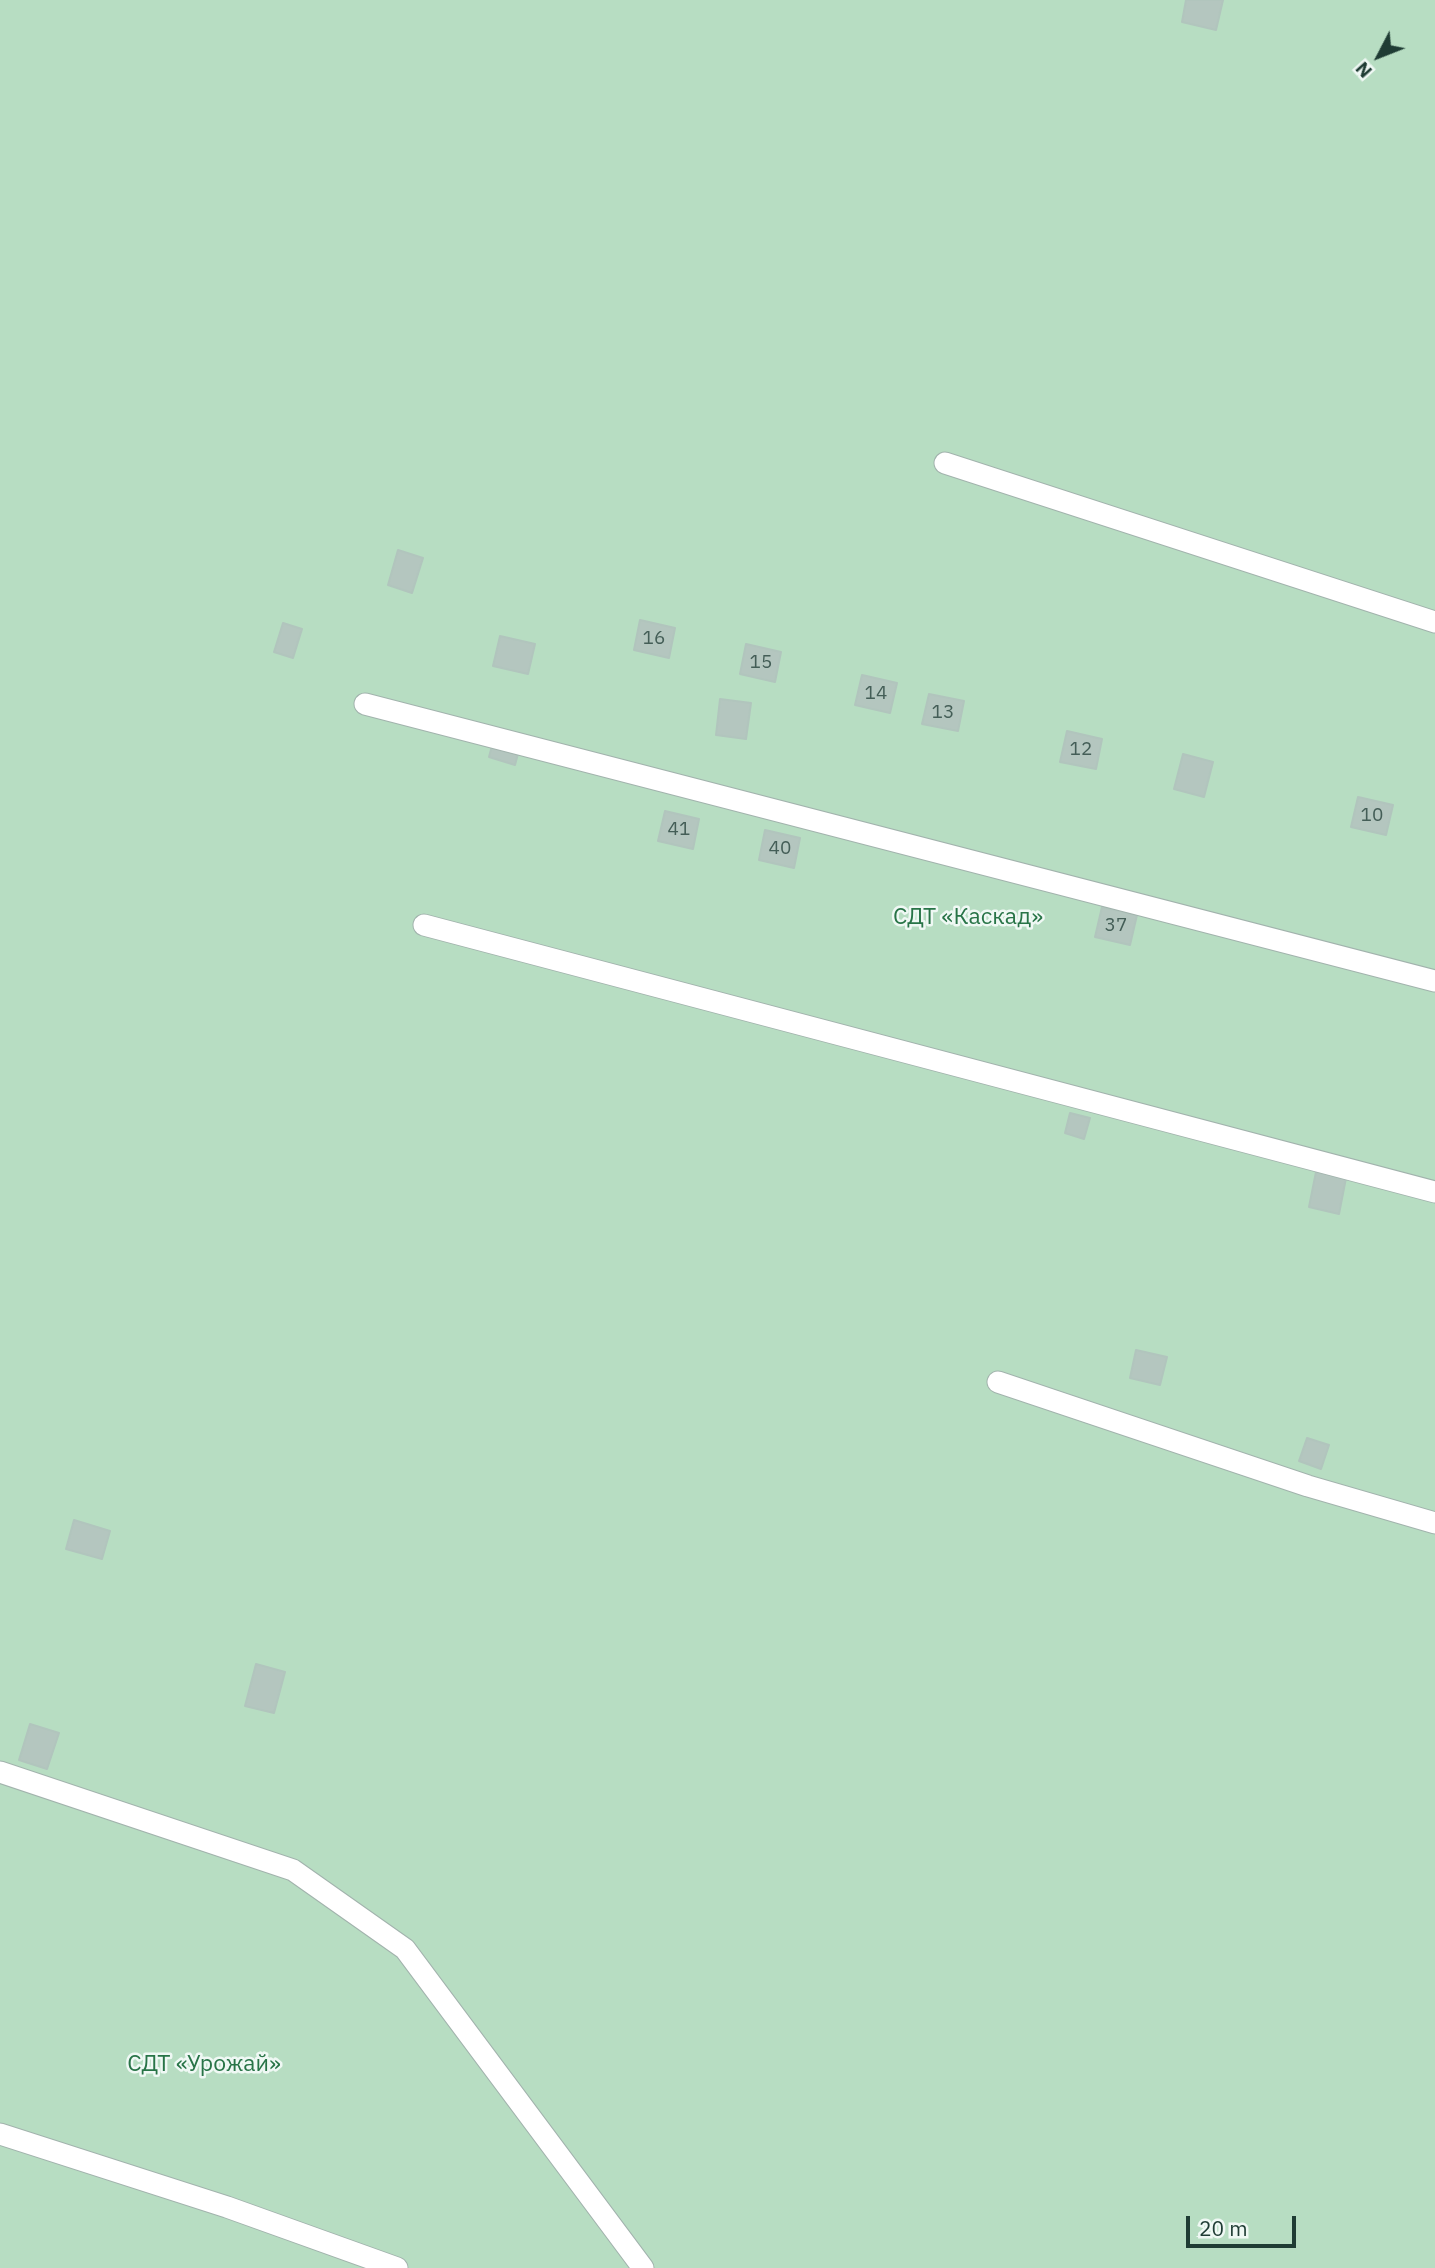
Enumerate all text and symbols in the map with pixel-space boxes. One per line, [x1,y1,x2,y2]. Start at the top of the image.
north arrow [1344,21,1414,91]
text: N [1350,57,1377,83]
house number: 16 [643,628,665,650]
house number: 15 [750,652,772,674]
house number: 14 [865,683,887,705]
house number: 13 [932,702,954,724]
house number: 12 [1070,739,1092,761]
house number: 10 [1361,805,1383,827]
house number: 41 [668,819,690,841]
house number: 40 [769,838,791,860]
park label: СДТ «Каскад» [893,903,1043,931]
house number: 37 [1105,915,1127,937]
park label: СДТ «Урожай» [127,2050,281,2078]
scale bar [1190,2202,1300,2246]
text: 20 m [1199,2214,1248,2242]

